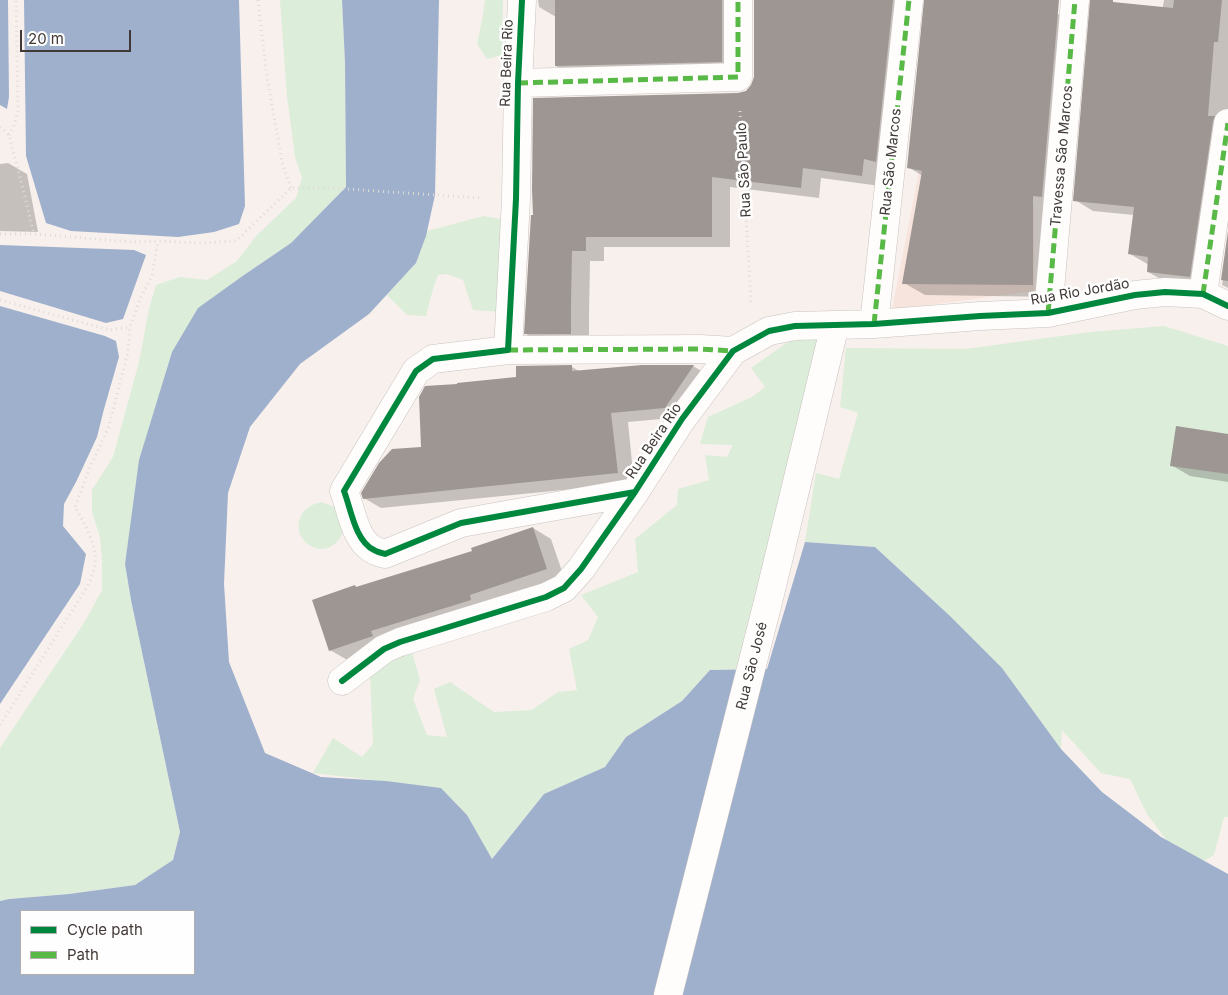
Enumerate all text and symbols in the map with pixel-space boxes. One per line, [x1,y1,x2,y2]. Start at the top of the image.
street label: Rua Beira Rio [497,19,517,107]
scale bar [22,20,134,52]
text: 20 m [28,29,64,48]
street label: Travessa São Marcos [1047,85,1077,227]
street label: Rua São Marcos [877,108,905,216]
street label: Rua São Paulo [733,122,755,218]
street label: Rua Rio Jordão [1029,275,1131,309]
street label: Rua Beira Rio [623,400,685,482]
street label: Rua São José [733,620,771,712]
legend [20,910,195,975]
text: Cycle path [67,920,143,939]
text: Path [67,945,99,964]

